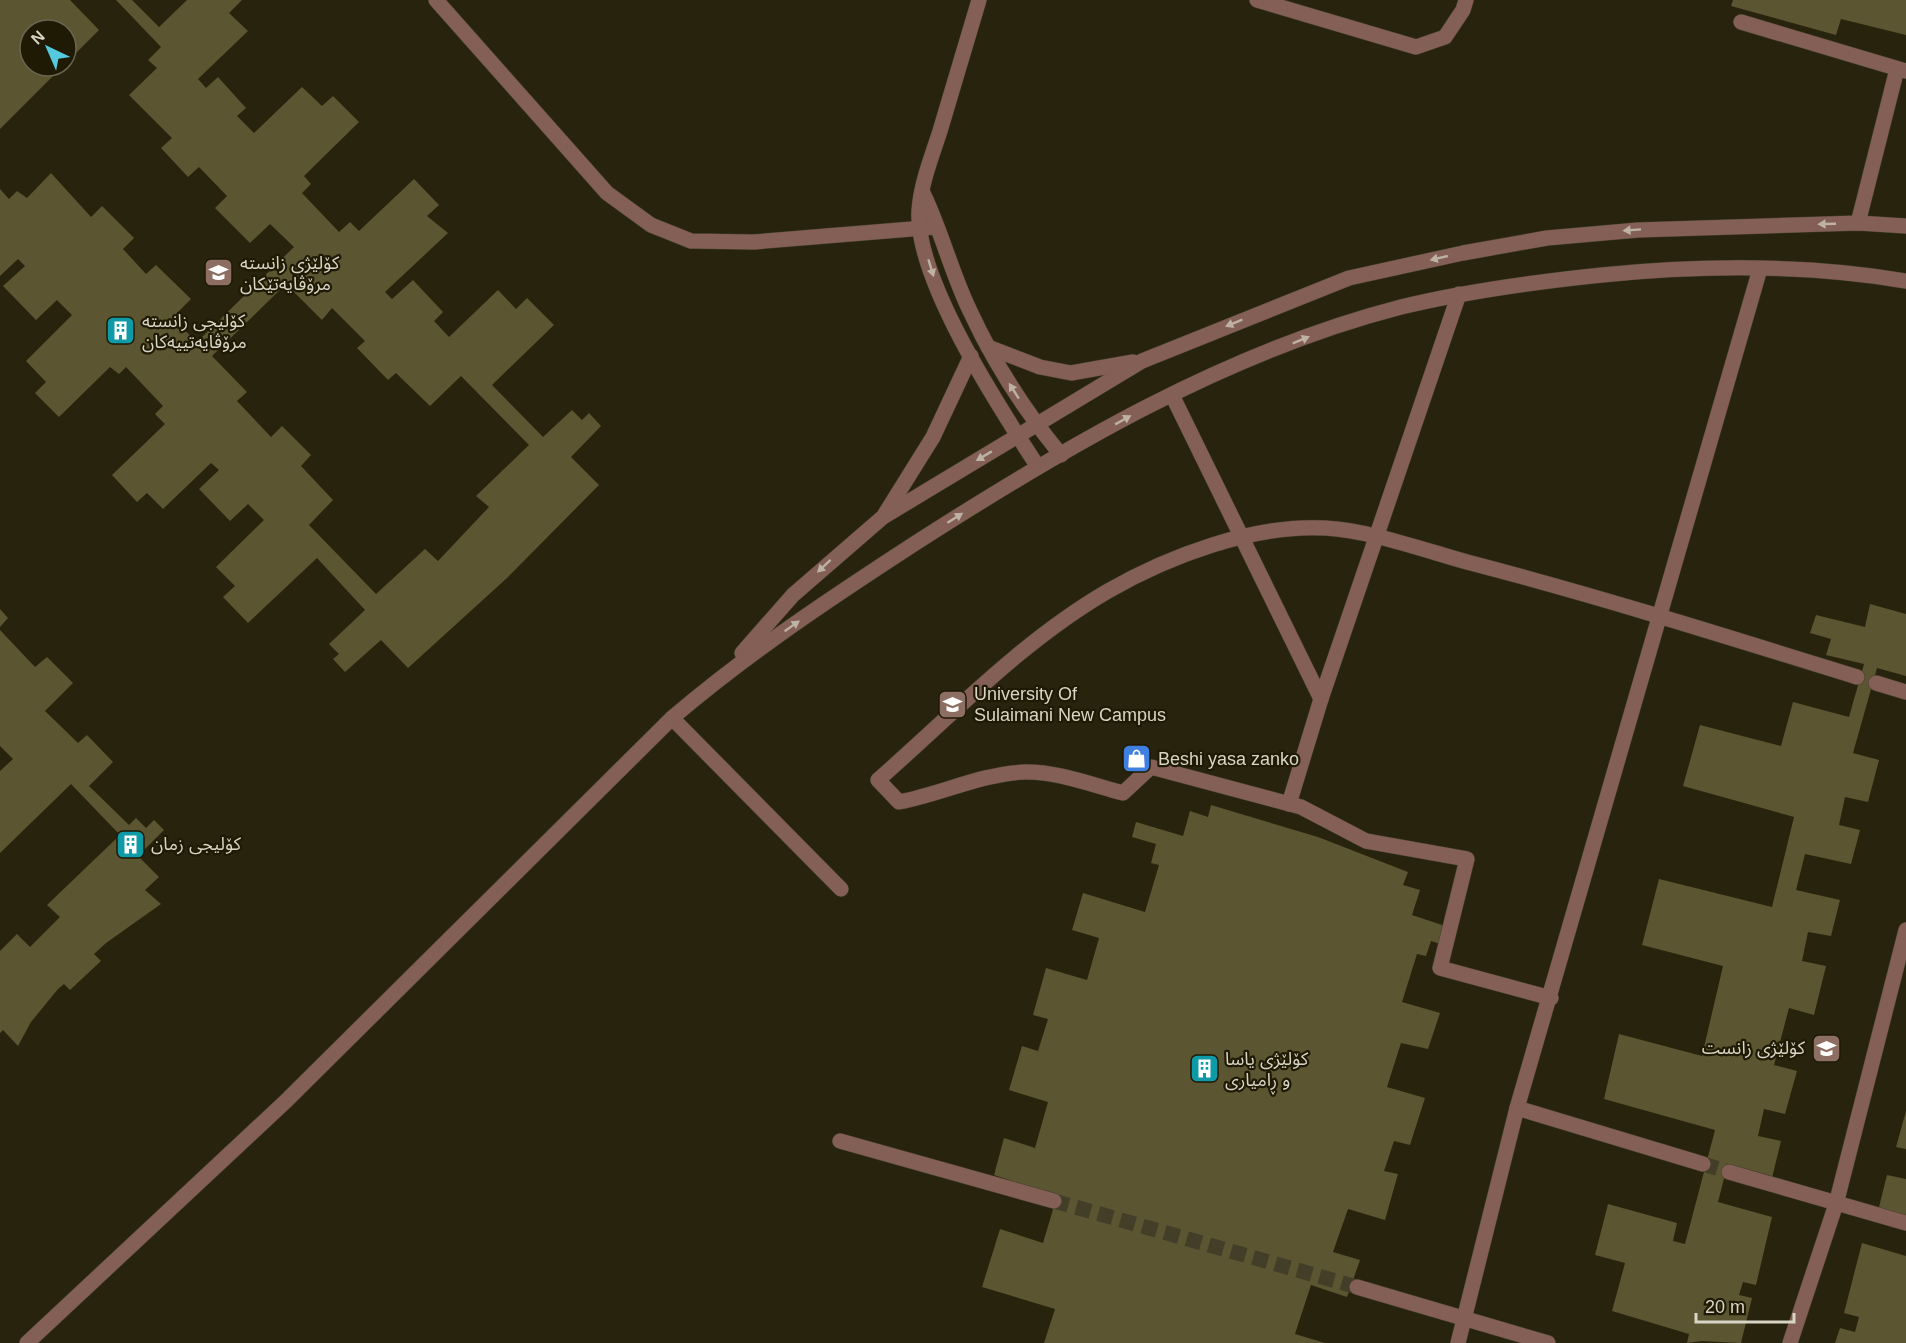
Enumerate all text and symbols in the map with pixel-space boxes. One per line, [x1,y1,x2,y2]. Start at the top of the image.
north arrow [18,18,78,78]
text: N [28,27,48,48]
one-way arrow [1817,219,1836,229]
one-way arrow [1622,225,1641,235]
place label: کۆلێژی زانستە مرۆڤایەتێکان [240,253,340,295]
one-way arrow [1429,254,1448,263]
school or university icon: کۆلێژی زانستە مرۆڤایەتێکان [203,257,235,289]
one-way arrow [927,259,937,277]
place label: کۆلیجی زانستە مرۆڤایەتییەکان [142,311,247,353]
building icon: کۆلیجی زانستە مرۆڤایەتییەکان [105,315,137,347]
one-way arrow [1224,318,1242,328]
one-way arrow [1292,335,1310,345]
one-way arrow [1009,383,1020,399]
one-way arrow [1115,415,1132,425]
one-way arrow [976,451,992,462]
one-way arrow [947,513,963,524]
one-way arrow [817,559,832,572]
one-way arrow [784,620,800,631]
place label: University Of Sulaimani New Campus [974,684,1166,725]
school or university icon: University Of Sulaimani New Campus [937,688,969,720]
shop icon: Beshi yasa zanko [1121,743,1153,775]
place label: Beshi yasa zanko [1158,749,1299,769]
building icon: کۆلیجی زمان [114,828,146,860]
place label: کۆلیجی زمان [151,834,242,855]
school or university icon: کۆلێژی زانست [1810,1032,1842,1064]
place label: کۆلێژی زانست [1702,1038,1806,1059]
place label: کۆلێژی یاسا و ڕامیاری [1225,1049,1309,1095]
building icon: کۆلێژی یاسا و ڕامیاری [1188,1053,1220,1085]
scale bar [1696,1286,1794,1324]
text: 20 m [1705,1297,1745,1317]

